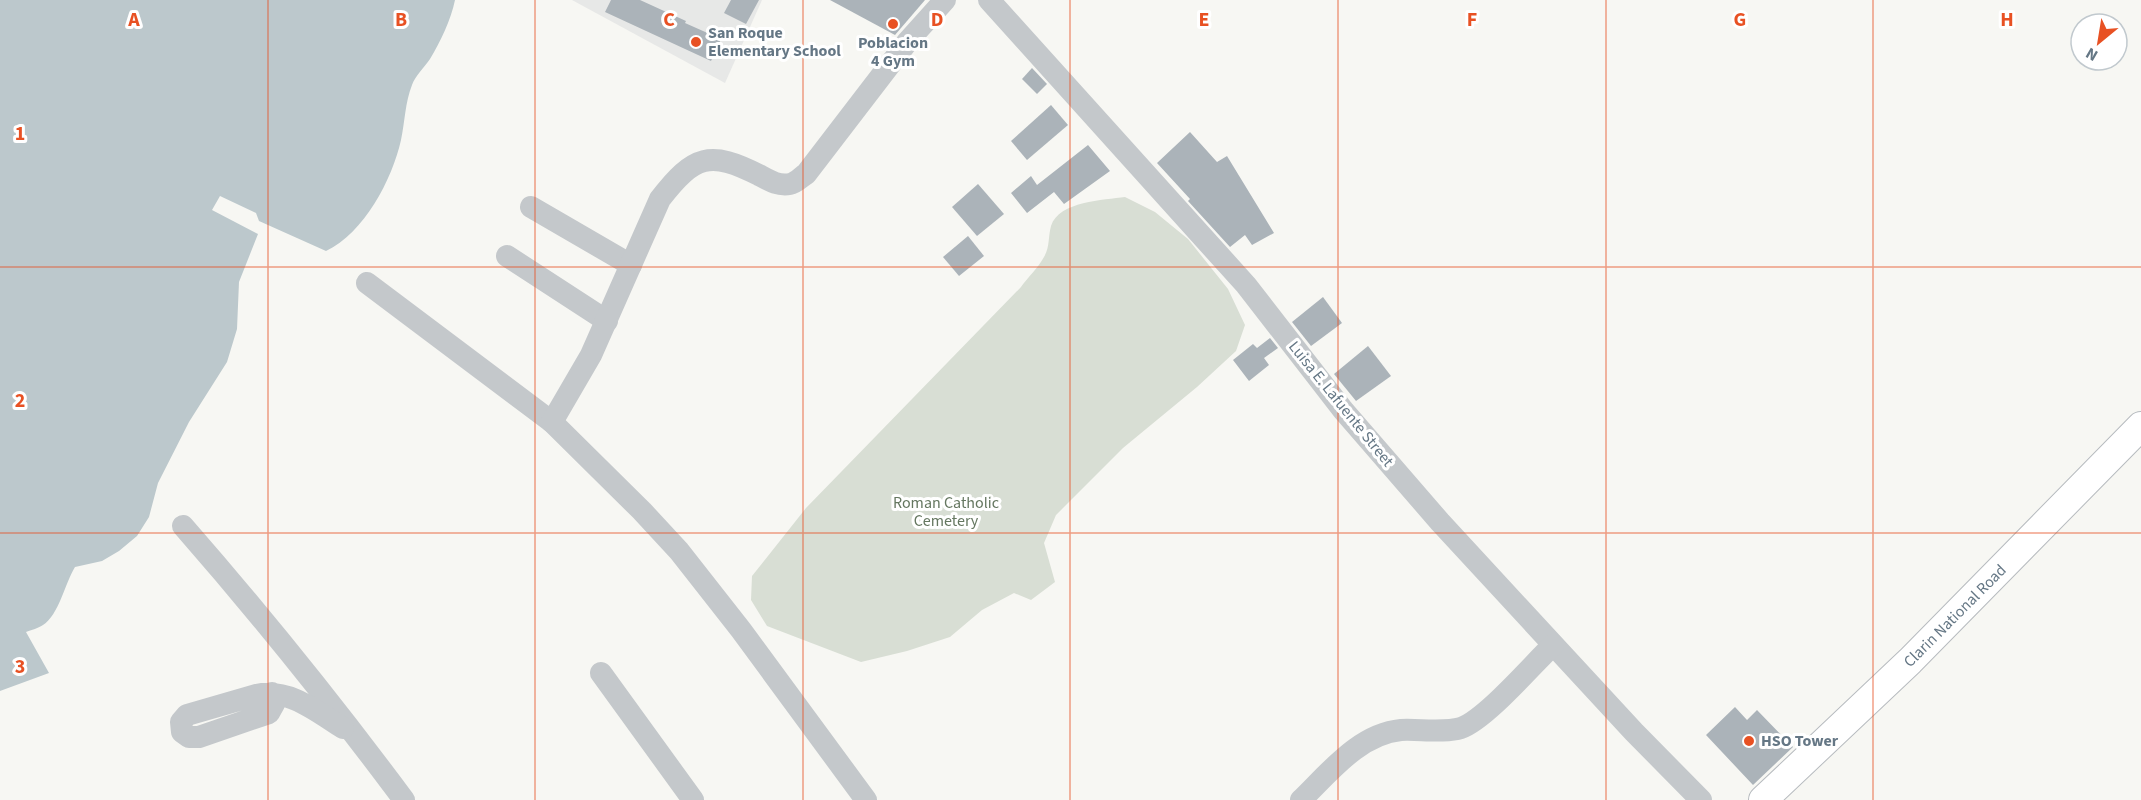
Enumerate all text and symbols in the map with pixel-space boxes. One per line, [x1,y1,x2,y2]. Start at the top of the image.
text: A [127,6,140,34]
text: B [395,6,407,34]
text: C [663,6,675,34]
text: D [931,6,943,34]
text: E [1199,6,1209,34]
text: F [1467,6,1477,34]
text: G [1734,6,1746,34]
text: H [2000,6,2014,34]
north arrow [2069,12,2129,72]
marker: Poblacion 4 Gym [886,17,900,31]
place label: San Roque Elementary School [708,22,841,62]
place label: Poblacion 4 Gym [858,32,928,72]
marker: San Roque Elementary School [689,35,703,49]
text: N [2082,42,2102,66]
text: 1 [15,120,25,148]
street label: Luisa E. Lafuente Street [1283,336,1399,472]
text: 2 [15,387,25,415]
park label: Roman Catholic Cemetery [893,492,999,532]
street label: Clarin National Road [1899,560,2011,672]
text: 3 [15,653,25,681]
place label: HSO Tower [1761,730,1839,752]
marker: HSO Tower [1742,734,1756,748]

